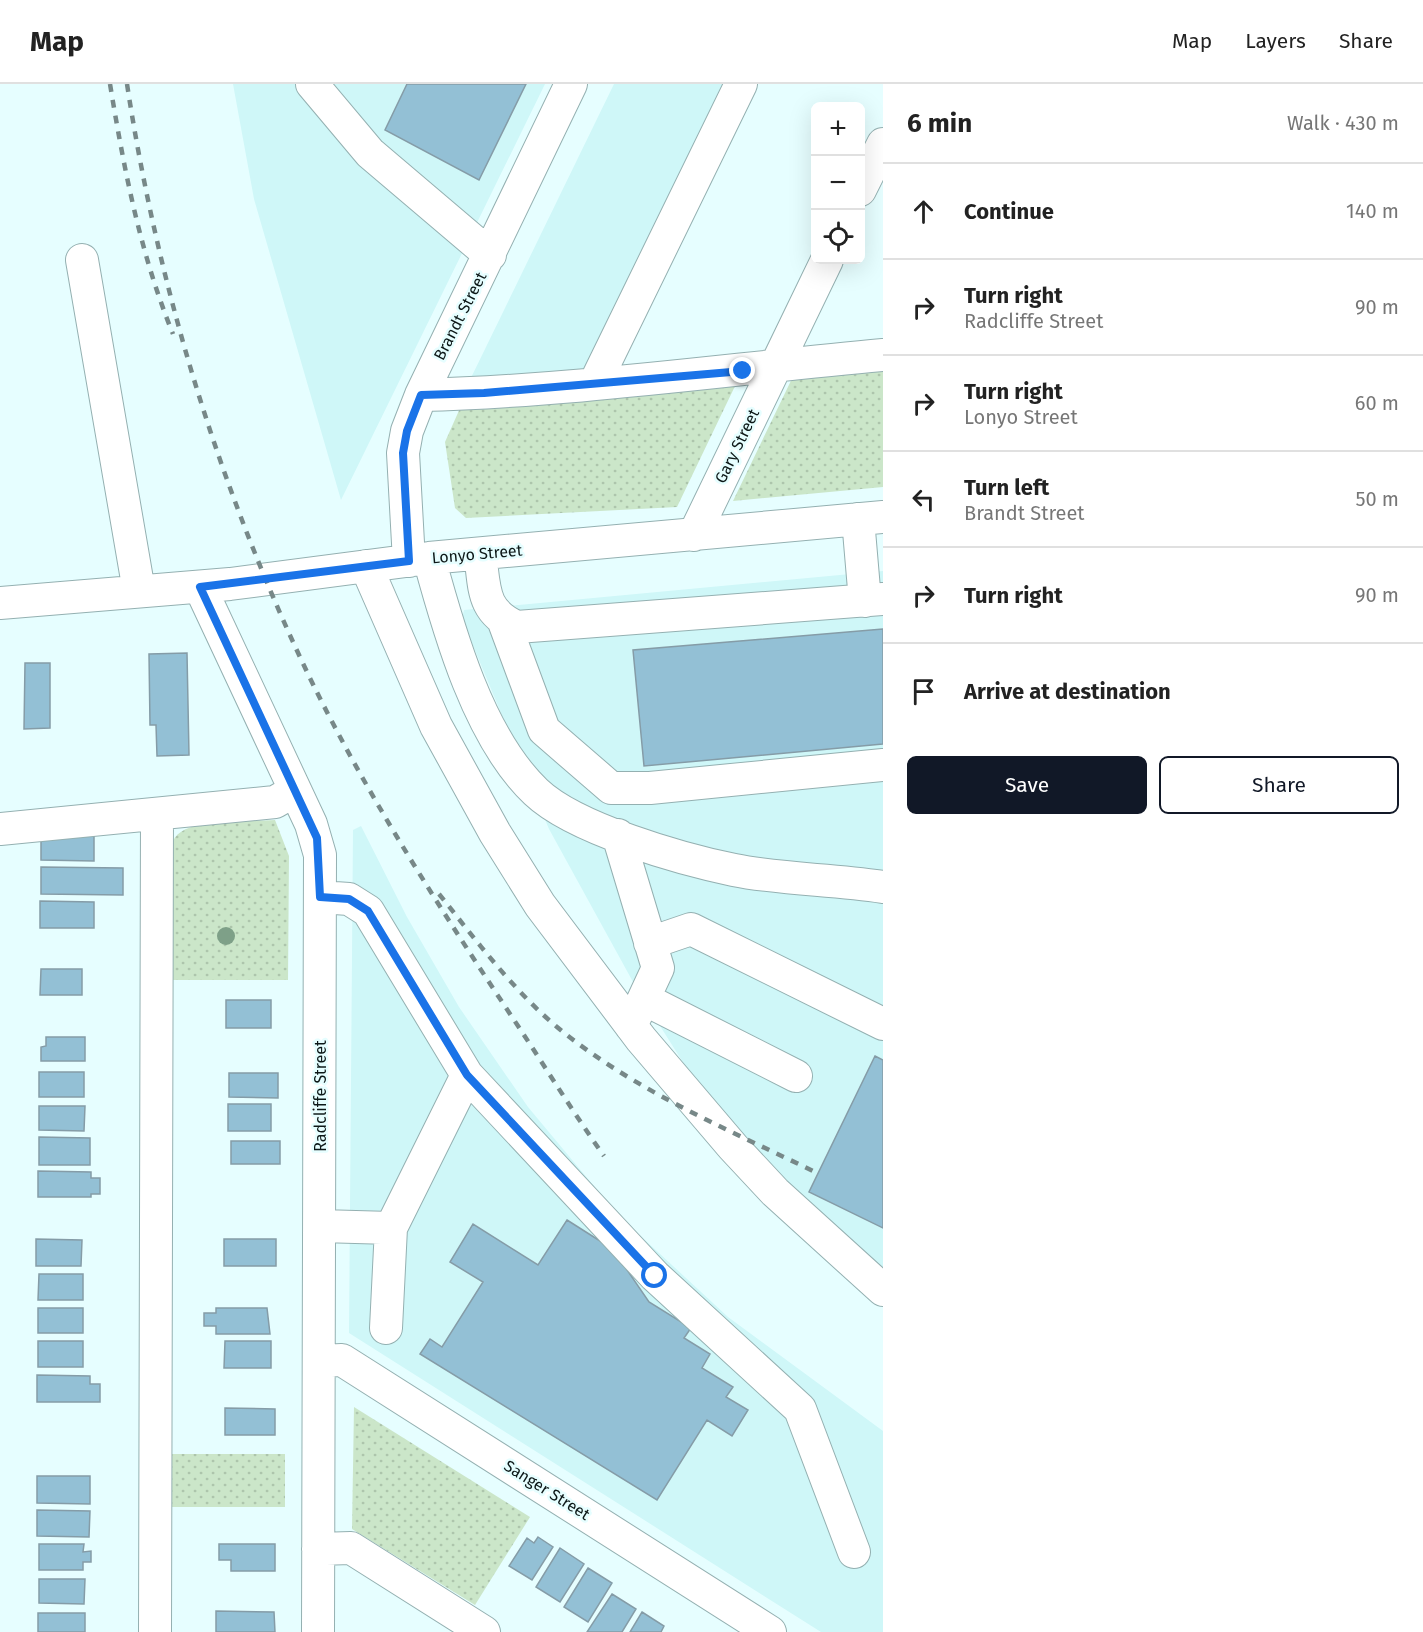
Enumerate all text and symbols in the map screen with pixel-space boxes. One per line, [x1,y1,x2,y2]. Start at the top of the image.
text: Map [30,25,84,58]
text: Map [1172,28,1212,54]
text: Layers [1245,28,1306,54]
text: Share [1339,28,1393,54]
map controls [811,102,865,264]
button: + [811,102,865,156]
text: 6 min [907,108,972,139]
text: Walk · 430 m [1287,111,1399,135]
button: − [811,156,865,210]
icon: ahead [907,195,940,228]
text: Continue [964,198,1054,225]
text: 140 m [1346,199,1399,223]
button: locate [811,210,865,264]
street label: Brandt Street [430,269,490,363]
text: Turn right [964,282,1063,309]
icon: right [907,291,940,324]
text: 90 m [1355,295,1399,319]
text: Radcliffe Street [964,309,1103,333]
route end [729,357,755,383]
text: Turn right [964,378,1063,405]
icon: right [907,387,940,420]
text: 60 m [1355,391,1399,415]
street label: Gary Street [711,405,763,486]
text: Lonyo Street [964,405,1078,429]
text: Turn left [964,474,1049,501]
icon: left [907,483,940,516]
text: 50 m [1355,487,1399,511]
text: Brandt Street [964,501,1085,525]
street label: Lonyo Street [431,541,523,567]
icon: right [907,579,940,612]
text: Turn right [964,582,1063,609]
text: 90 m [1355,583,1399,607]
icon: arrive [907,675,940,708]
text: Arrive at destination [964,678,1171,705]
button: Save [907,756,1147,814]
button: Share [1159,756,1399,814]
street label: Radcliffe Street [311,1040,330,1152]
route start [641,1262,667,1288]
street label: Sanger Street [501,1456,594,1524]

